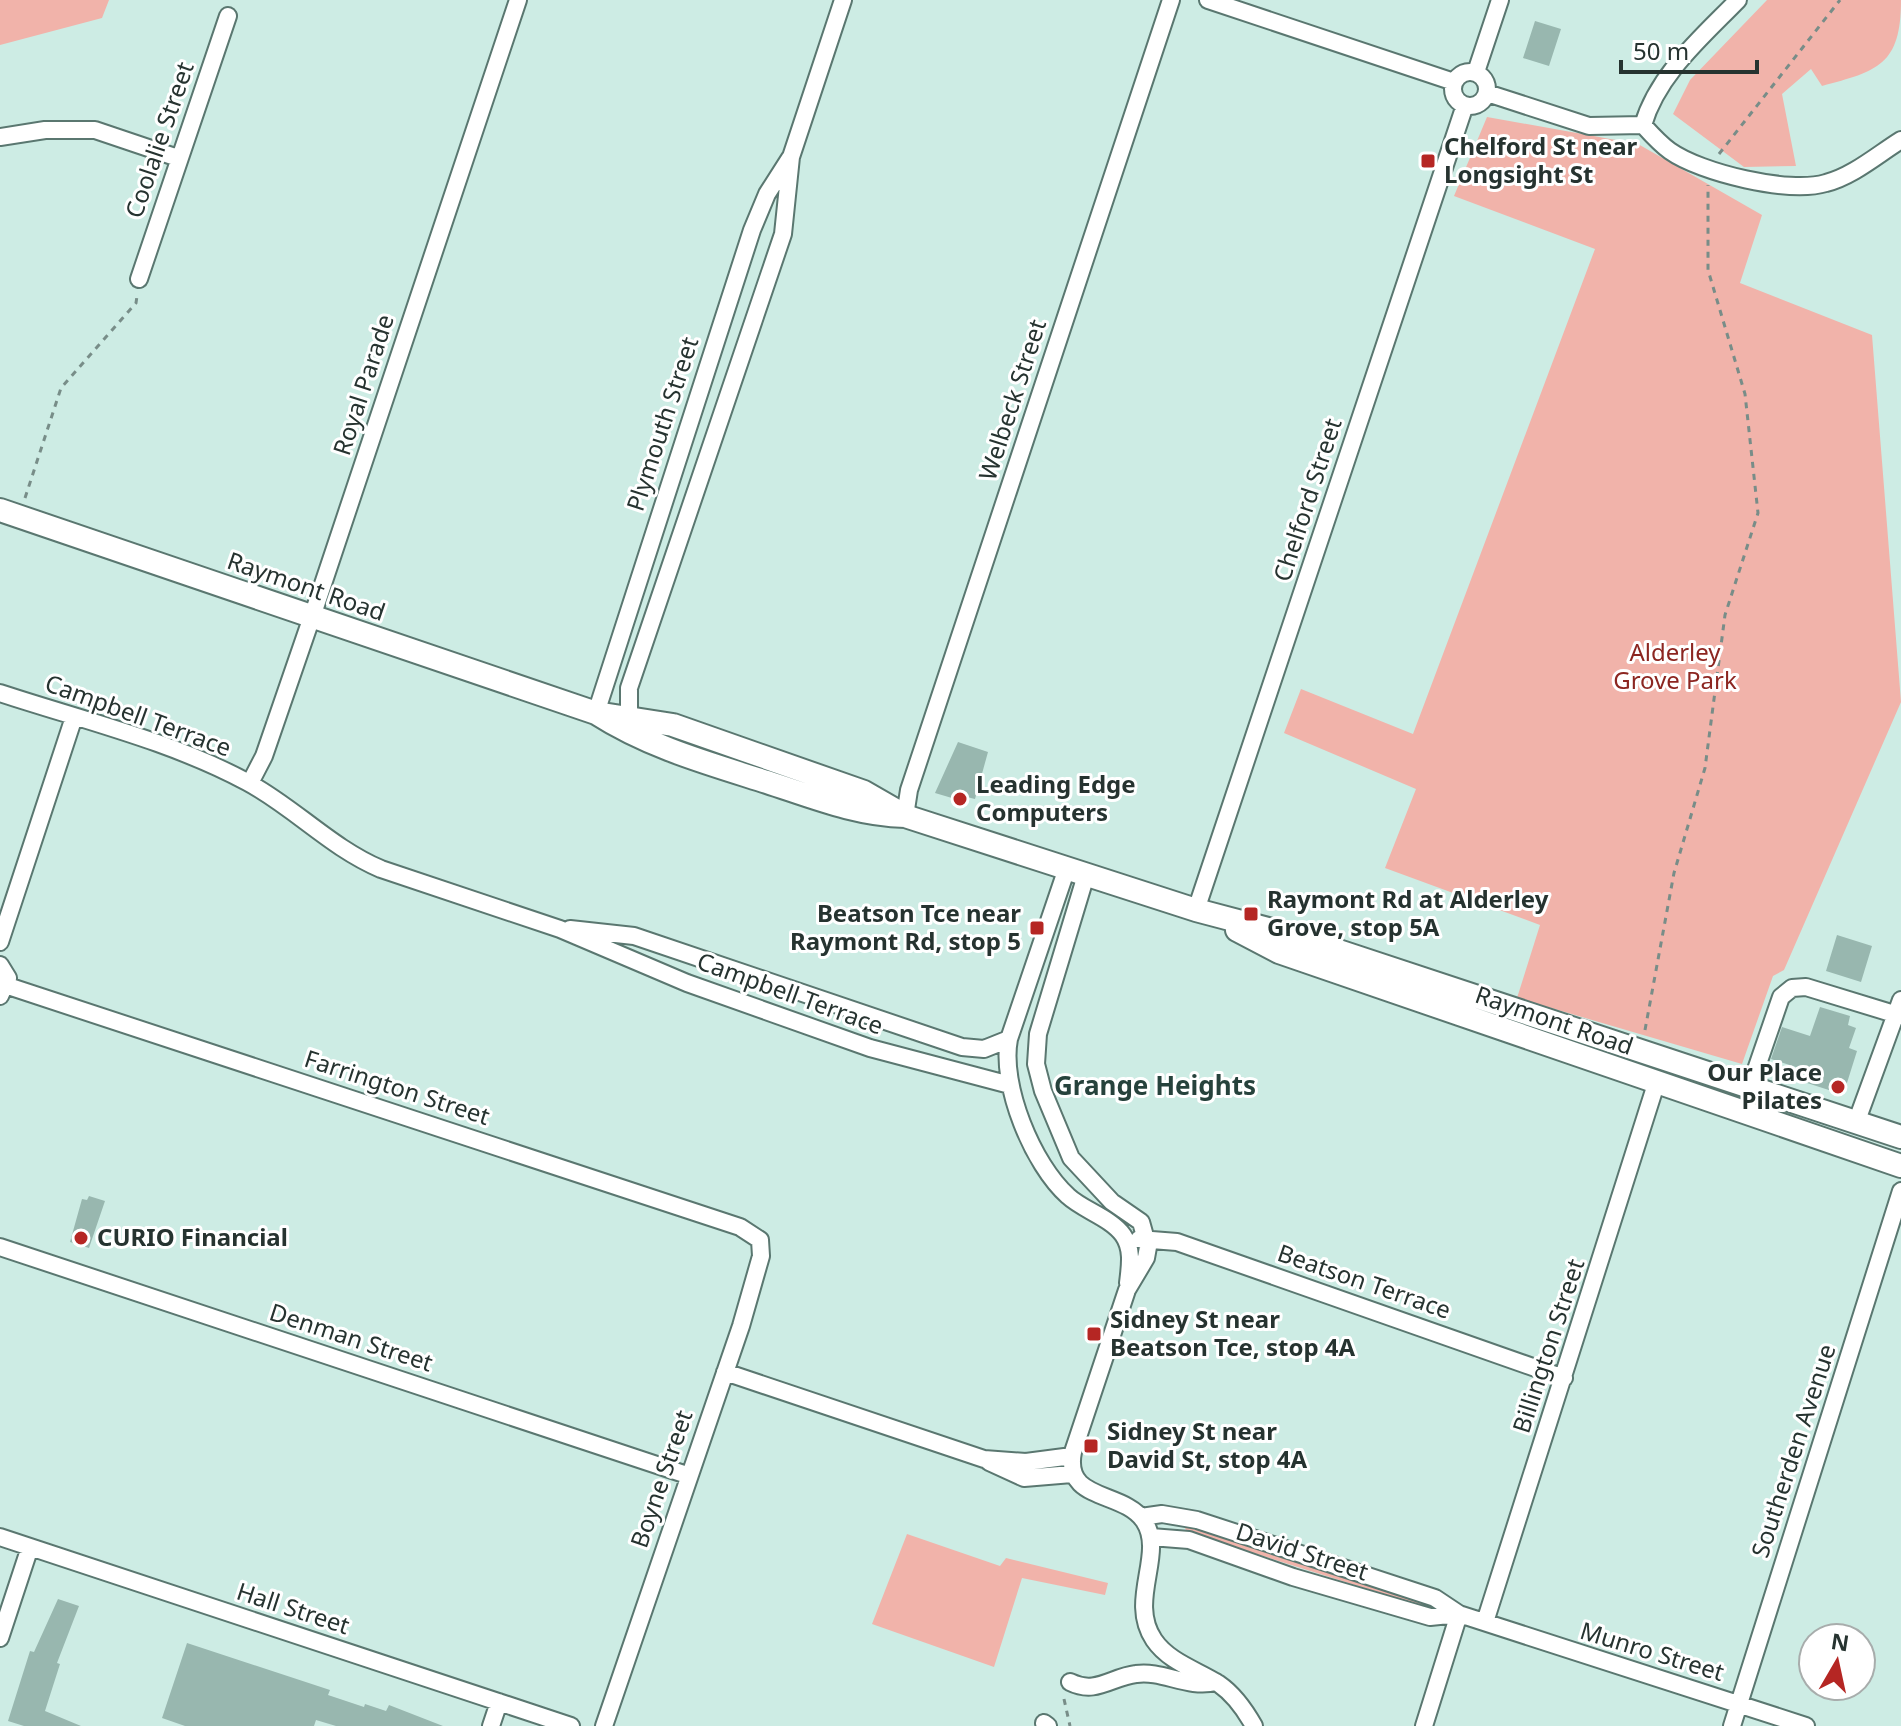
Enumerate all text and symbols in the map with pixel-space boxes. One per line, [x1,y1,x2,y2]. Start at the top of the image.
scale bar [1621,24,1757,74]
text: 50 m [1633,34,1689,67]
street label: Coolalie Street [116,57,201,222]
place label: Chelford St near Longsight St [1444,129,1638,190]
marker: Chelford St near Longsight St [1419,152,1437,170]
street label: Royal Parade [324,310,401,459]
street label: Welbeck Street [970,314,1053,484]
street label: Plymouth Street [618,332,705,515]
street label: Chelford Street [1265,413,1349,585]
street label: Raymont Road [223,543,390,628]
park label: Alderley Grove Park [1613,635,1737,696]
street label: Campbell Terrace [41,666,236,764]
place label: Leading Edge Computers [976,767,1136,828]
marker: Leading Edge Computers [951,790,969,808]
place label: Raymont Rd at Alderley Grove, stop 5A [1267,882,1549,943]
place label: Beatson Tce near Raymont Rd, stop 5 [790,896,1021,957]
marker: Raymont Rd at Alderley Grove, stop 5A [1242,905,1260,923]
marker: Beatson Tce near Raymont Rd, stop 5 [1028,919,1046,937]
street label: Campbell Terrace [693,944,888,1042]
street label: Raymont Road [1471,977,1638,1062]
street label: Farrington Street [301,1041,495,1132]
place label: Our Place Pilates [1707,1055,1822,1116]
district label: Grange Heights [1054,1067,1256,1103]
marker: Our Place Pilates [1829,1078,1847,1096]
place label: CURIO Financial [97,1220,288,1253]
marker: CURIO Financial [72,1229,90,1247]
street label: Beatson Terrace [1273,1235,1456,1326]
street label: Billington Street [1504,1254,1591,1437]
street label: Denman Street [266,1295,438,1379]
place label: Sidney St near Beatson Tce, stop 4A [1110,1302,1356,1363]
marker: Sidney St near Beatson Tce, stop 4A [1085,1325,1103,1343]
street label: Southerden Avenue [1742,1340,1843,1561]
street label: Boyne Street [622,1405,700,1552]
place label: Sidney St near David St, stop 4A [1107,1414,1308,1475]
marker: Sidney St near David St, stop 4A [1082,1437,1100,1455]
street label: David Street [1232,1514,1373,1588]
street label: Hall Street [233,1574,354,1641]
street label: Munro Street [1577,1613,1729,1688]
north arrow [1797,1622,1877,1702]
text: N [1829,1625,1851,1657]

